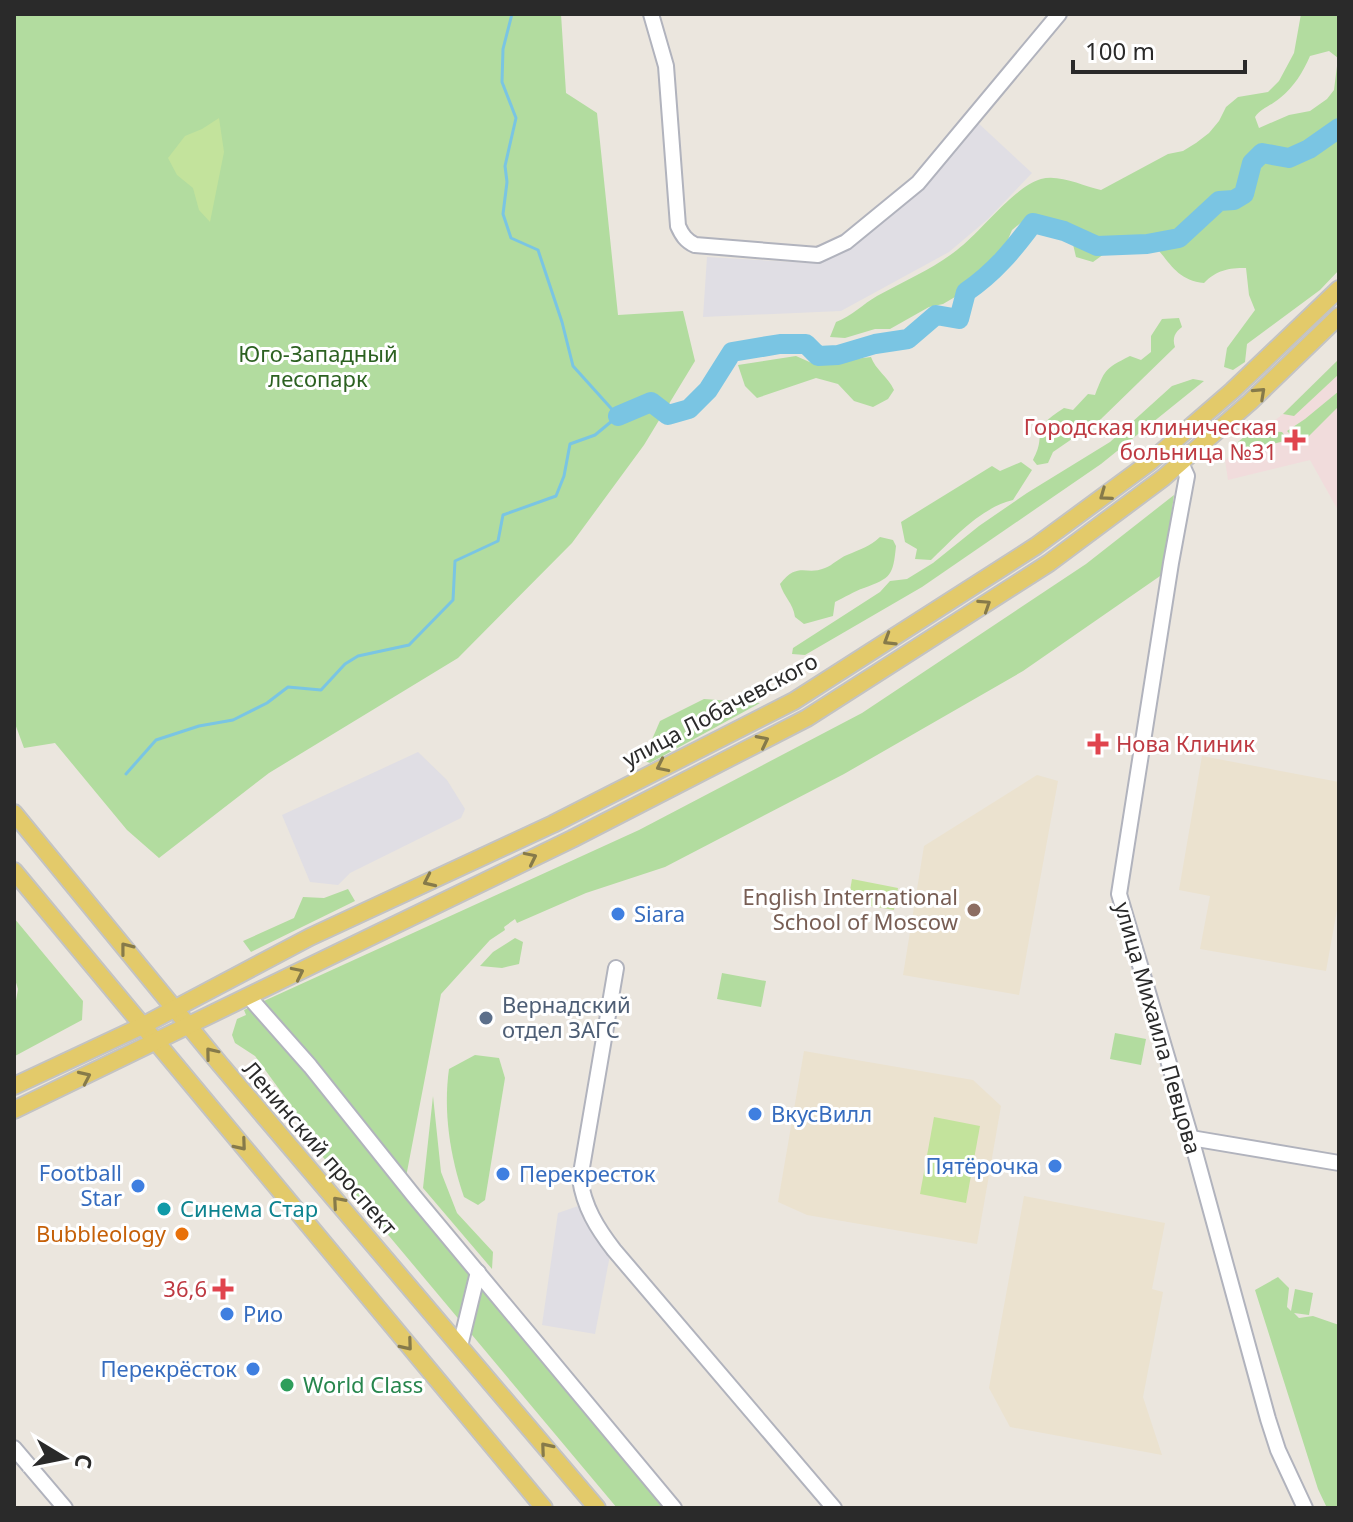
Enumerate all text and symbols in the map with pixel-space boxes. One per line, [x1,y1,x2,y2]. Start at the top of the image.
scale bar [1073,24,1245,74]
text: 100 m [1085,34,1155,67]
park label: Юго-Западный лесопарк [238,338,398,393]
one-way arrow [1251,387,1265,402]
place label: Городская клиническая больница №31 [1024,411,1277,466]
marker: Городская клиническая больница №31 [1284,429,1306,451]
one-way arrow [1099,485,1114,500]
one-way arrow [976,600,991,615]
one-way arrow [884,631,898,646]
street label: улица Лобачевского [617,645,822,773]
place label: Нова Клиник [1116,728,1255,758]
marker: Нова Клиник [1087,733,1109,755]
one-way arrow [755,736,770,751]
one-way arrow [656,756,671,772]
one-way arrow [523,852,538,868]
one-way arrow [423,871,437,887]
place label: English International School of Moscow [742,881,959,936]
place label: Siara [634,898,685,928]
street label: улица Михаила Певцова [1109,898,1209,1157]
marker: English International School of Moscow [965,901,983,919]
marker: Siara [609,905,627,923]
one-way arrow [121,942,135,957]
one-way arrow [290,967,304,983]
place label: Вернадский отдел ЗАГС [502,989,631,1044]
marker: Вернадский отдел ЗАГС [477,1009,495,1027]
one-way arrow [206,1048,221,1062]
street label: Ленинский проспект [237,1054,405,1241]
one-way arrow [76,1071,91,1087]
place label: ВкусВилл [771,1098,872,1128]
marker: ВкусВилл [746,1105,764,1123]
one-way arrow [231,1136,246,1150]
place label: Пятёрочка [925,1150,1039,1180]
place label: Football Star [39,1157,122,1212]
marker: Пятёрочка [1046,1157,1064,1175]
place label: Перекресток [519,1158,656,1188]
marker: Перекресток [494,1165,512,1183]
marker: Football Star [129,1177,147,1195]
place label: Синема Стар [180,1193,318,1223]
one-way arrow [334,1197,348,1212]
marker: Синема Стар [155,1200,173,1218]
place label: Bubbleology [36,1218,167,1248]
marker: Bubbleology [173,1225,191,1243]
place label: 36,6 [163,1273,207,1303]
marker: 36,6 [214,1280,232,1298]
place label: Рио [243,1298,283,1328]
marker: Рио [218,1305,236,1323]
one-way arrow [397,1336,412,1350]
place label: Перекрёсток [100,1353,237,1383]
marker: Перекрёсток [244,1360,262,1378]
place label: World Class [303,1369,423,1399]
marker: World Class [278,1376,296,1394]
north arrow [24,1418,104,1498]
one-way arrow [541,1443,556,1458]
text: С [69,1452,101,1471]

